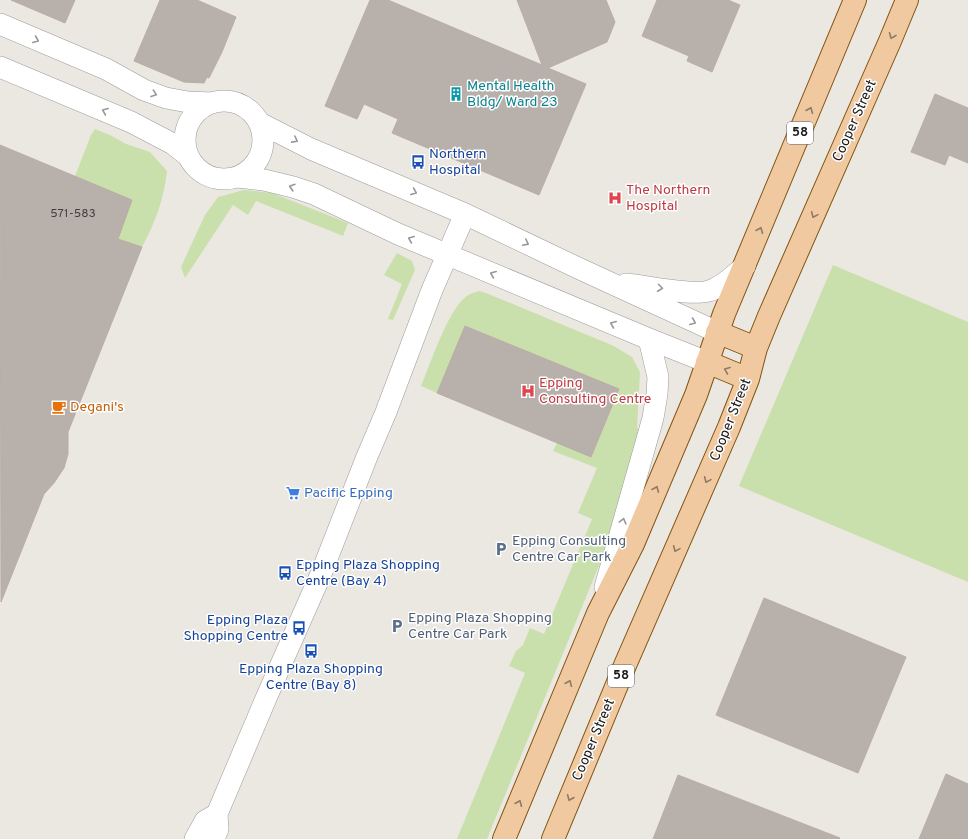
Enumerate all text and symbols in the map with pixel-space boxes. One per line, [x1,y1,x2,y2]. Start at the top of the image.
one-way arrow [889,33,897,40]
one-way arrow [32,35,39,43]
street label: Cooper Street [829,77,881,165]
place label: Mental Health Bldg/ Ward 23 [467,78,558,111]
building icon: Mental Health Bldg/ Ward 23 [448,86,464,102]
one-way arrow [150,89,157,97]
one-way arrow [805,106,813,113]
one-way arrow [101,108,109,116]
road number: 58 [787,122,813,144]
one-way arrow [290,136,298,143]
place label: Northern Hospital [429,146,486,179]
bus stop icon: Northern Hospital [410,154,426,170]
place label: The Northern Hospital [626,182,710,215]
one-way arrow [289,183,296,192]
one-way arrow [409,187,417,195]
hospital icon: The Northern Hospital [607,190,623,206]
house number: 571-583 [50,206,96,222]
one-way arrow [810,211,818,218]
one-way arrow [755,226,763,234]
one-way arrow [408,236,415,244]
one-way arrow [521,238,529,246]
one-way arrow [490,270,497,278]
one-way arrow [657,283,663,292]
one-way arrow [690,317,697,325]
one-way arrow [610,321,618,329]
one-way arrow [724,367,731,375]
place label: Epping Consulting Centre [539,375,651,408]
street label: Cooper Street [707,376,755,464]
hospital icon: Epping Consulting Centre [520,383,536,399]
cafe icon: Degani's [51,399,67,415]
place label: Degani's [70,399,124,416]
one-way arrow [703,476,711,483]
supermarket icon: Pacific Epping [285,485,301,501]
place label: Pacific Epping [304,485,393,502]
one-way arrow [651,485,659,493]
one-way arrow [618,518,627,525]
place label: Epping Consulting Centre Car Park [512,533,626,566]
parking icon: Epping Consulting Centre Car Park [493,541,509,557]
one-way arrow [672,546,680,553]
place label: Epping Plaza Shopping Centre (Bay 4) [296,557,440,590]
bus stop icon: Epping Plaza Shopping Centre (Bay 4) [277,565,293,581]
place label: Epping Plaza Shopping Centre Car Park [408,610,552,643]
place label: Epping Plaza Shopping Centre [183,612,288,645]
parking icon: Epping Plaza Shopping Centre Car Park [389,618,405,634]
bus stop icon: Epping Plaza Shopping Centre [291,620,307,636]
bus stop icon: Epping Plaza Shopping Centre (Bay 8) [303,643,319,659]
place label: Epping Plaza Shopping Centre (Bay 8) [239,661,383,694]
road number: 58 [608,665,634,687]
one-way arrow [564,680,572,687]
street label: Cooper Street [569,696,619,784]
one-way arrow [567,793,575,801]
one-way arrow [514,800,522,807]

